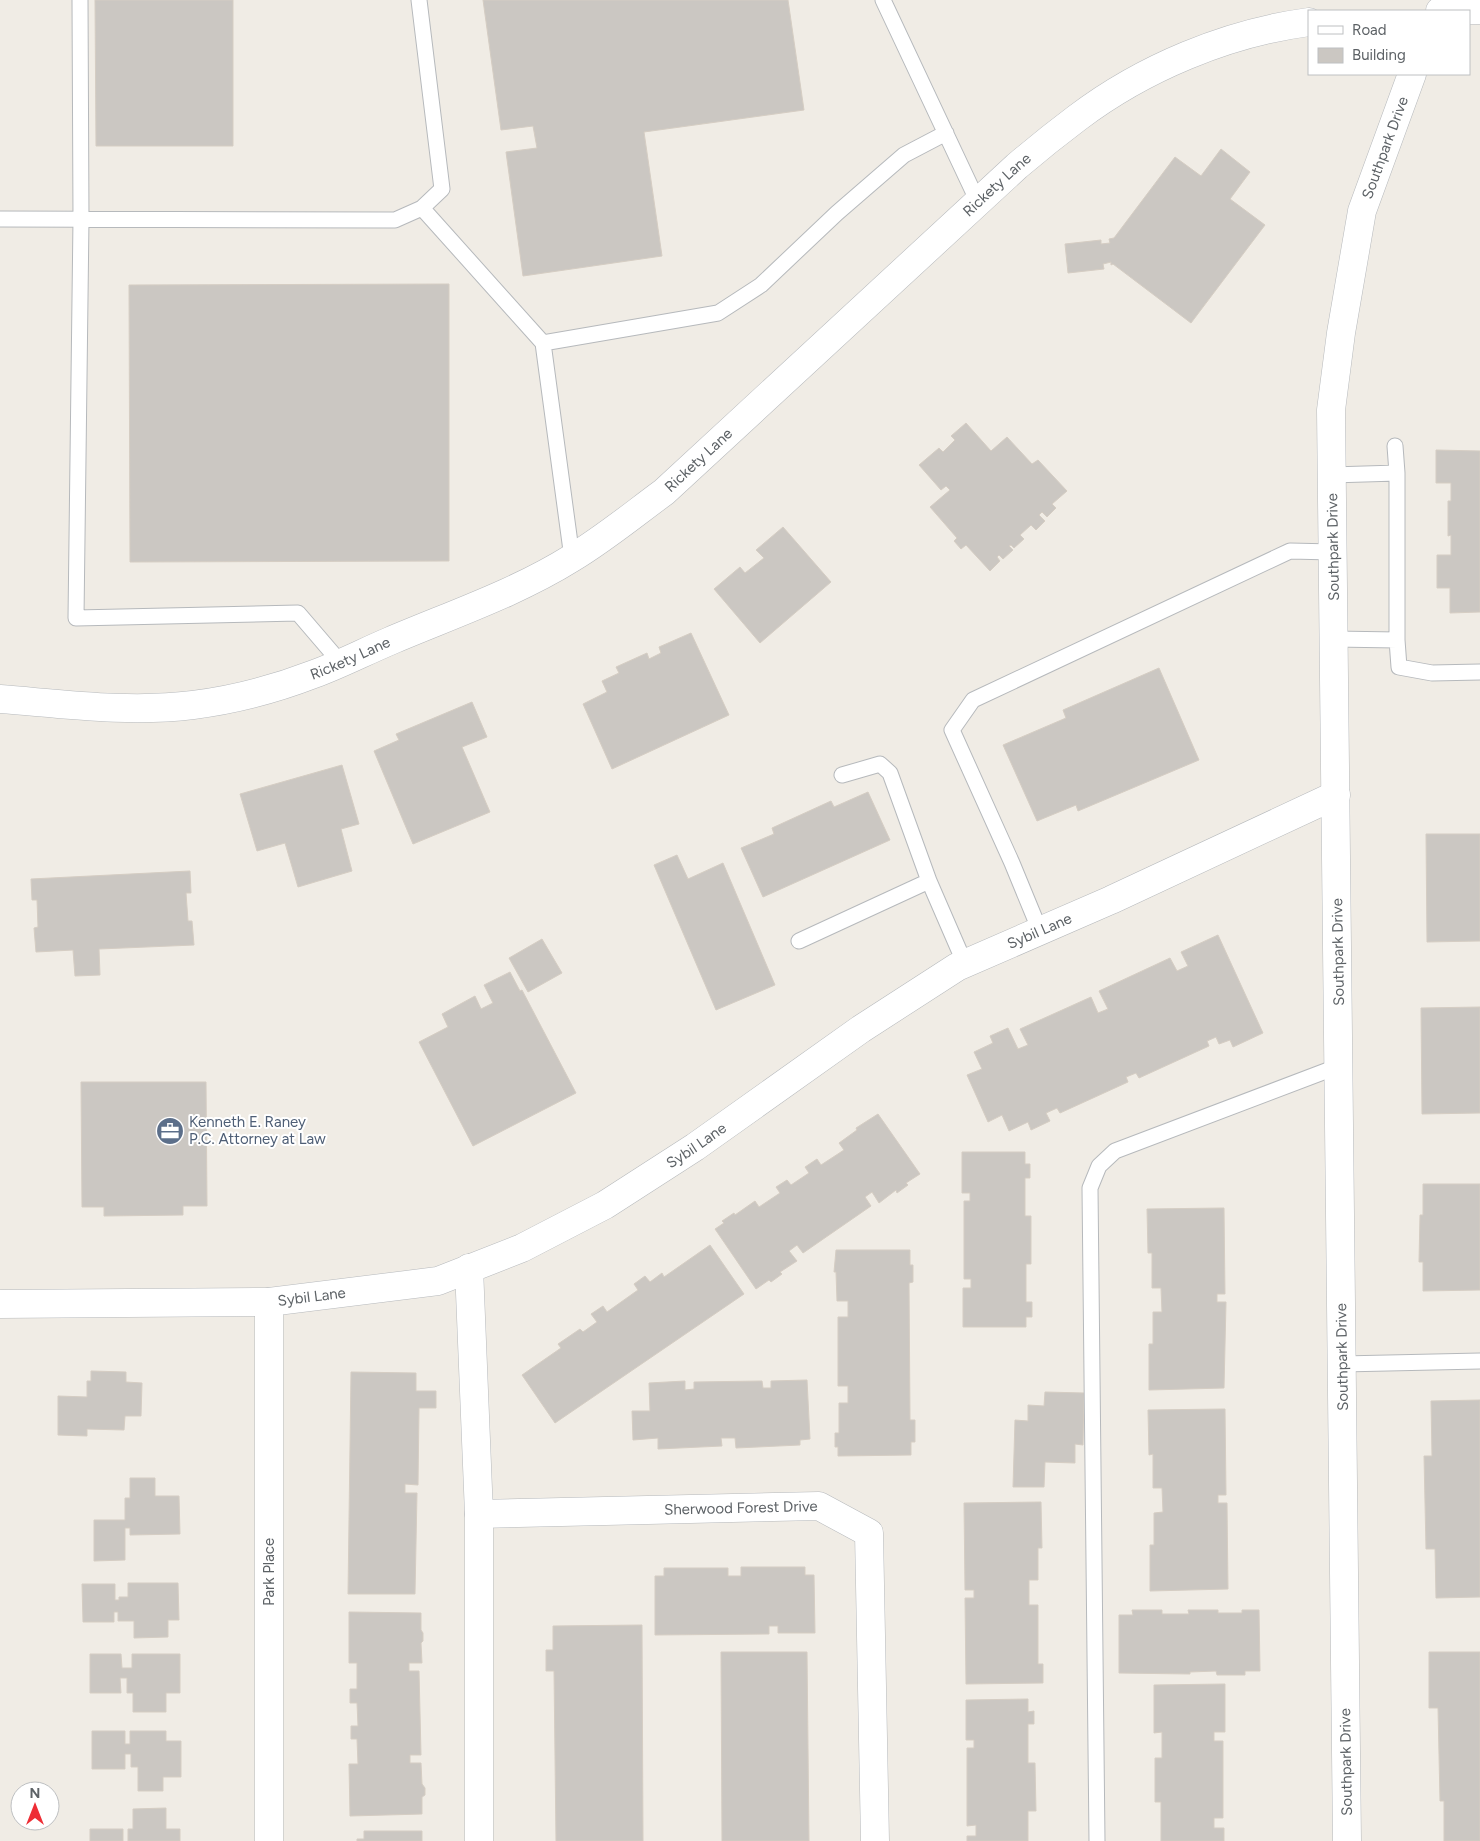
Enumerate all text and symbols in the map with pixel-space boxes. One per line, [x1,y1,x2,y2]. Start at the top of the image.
legend [1308,10,1470,75]
text: Road [1352,21,1387,39]
text: Building [1352,46,1406,64]
street label: Southpark Drive [1358,94,1412,201]
street label: Rickety Lane [959,149,1035,220]
street label: Rickety Lane [661,424,736,496]
street label: Southpark Drive [1323,493,1343,601]
street label: Rickety Lane [308,633,393,684]
street label: Southpark Drive [1328,898,1348,1006]
street label: Sybil Lane [1004,909,1074,953]
place label: Kenneth E. Raney P.C. Attorney at Law [189,1113,326,1148]
office icon: Kenneth E. Raney P.C. Attorney at Law [155,1116,185,1146]
street label: Sybil Lane [663,1119,730,1172]
street label: Sybil Lane [277,1284,347,1310]
street label: Southpark Drive [1332,1303,1352,1411]
street label: Sherwood Forest Drive [664,1497,818,1519]
street label: Park Place [260,1538,278,1606]
street label: Southpark Drive [1336,1708,1356,1816]
north arrow [10,1781,60,1831]
text: N [30,1785,40,1802]

